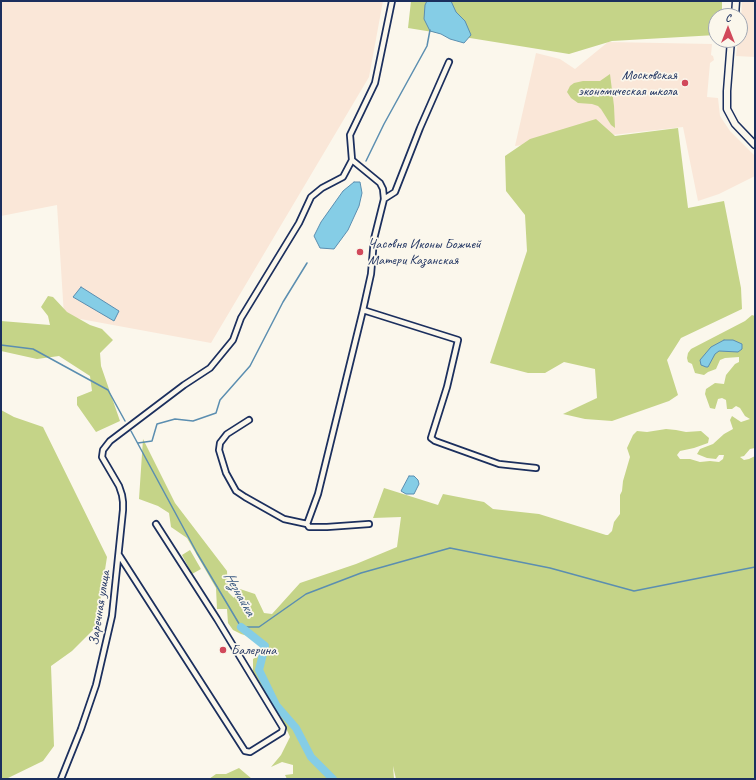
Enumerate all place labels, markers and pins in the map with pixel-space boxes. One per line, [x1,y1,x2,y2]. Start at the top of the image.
place label: Московская экономическая школа [579,67,677,100]
marker: Московская экономическая школа [680,78,690,88]
place label: Часовня Иконы Божией Матери Казанская [368,236,481,268]
marker: Часовня Иконы Божией Матери Казанская [355,247,365,257]
place label: Балерина [231,642,276,658]
marker: Балерина [218,645,228,655]

